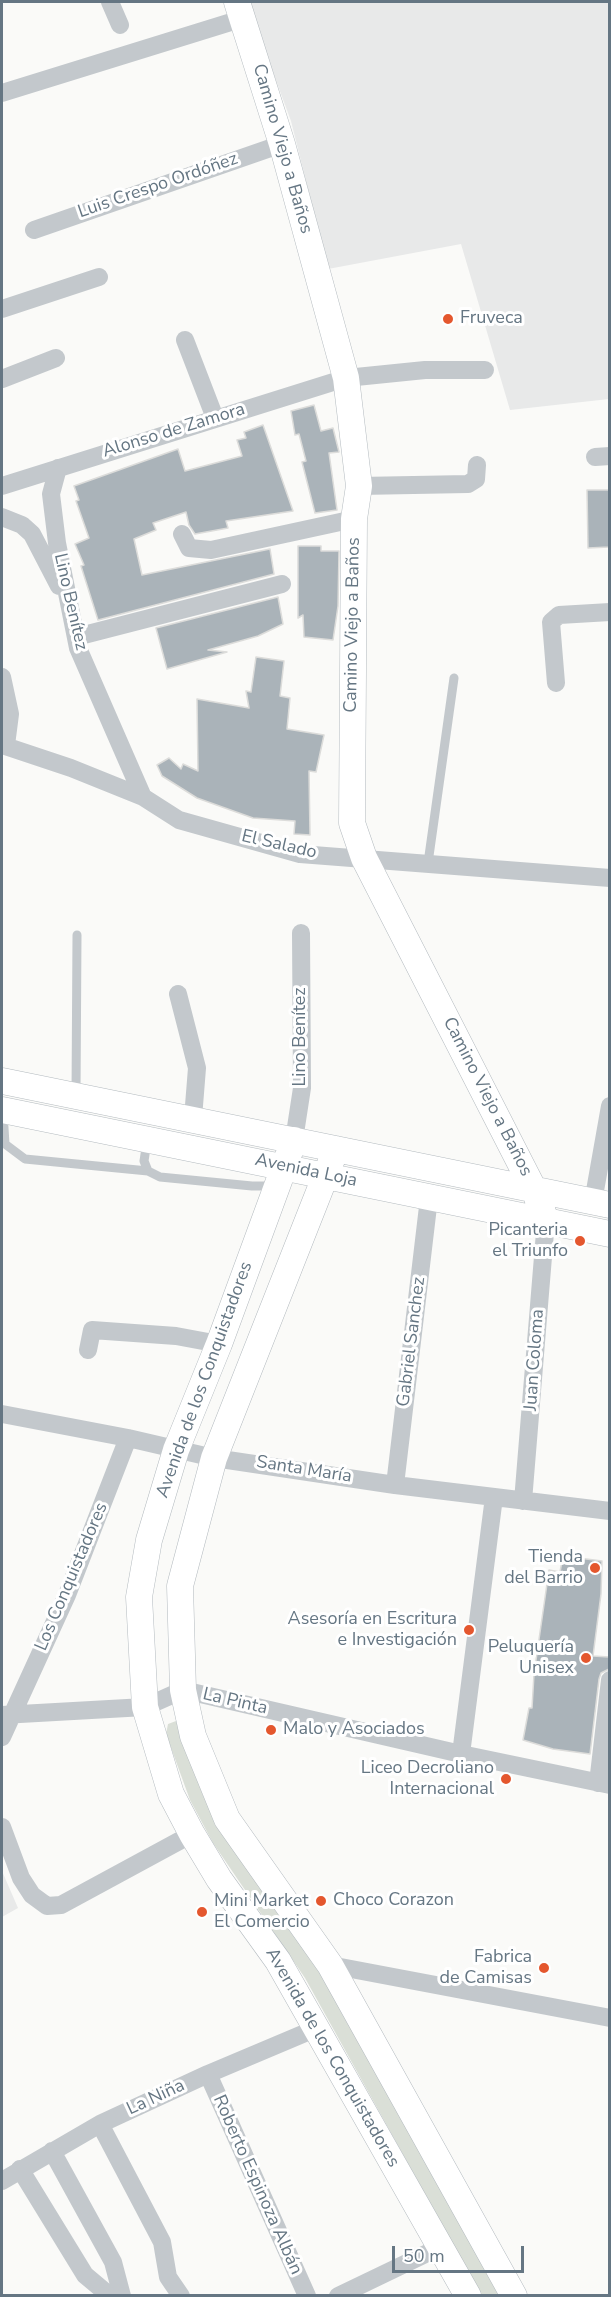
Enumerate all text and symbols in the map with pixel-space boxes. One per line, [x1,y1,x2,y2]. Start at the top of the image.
street label: Camino Viejo a Baños [247,62,317,236]
street label: Luis Crespo Ordóñez [75,148,241,224]
place label: Fruveca [460,308,523,330]
marker: Fruveca [441,312,455,326]
street label: Alonso de Zamora [100,399,248,463]
street label: Camino Viejo a Baños [341,537,365,713]
street label: Lino Benítez [48,551,92,653]
street label: El Salado [239,826,319,864]
street label: Lino Benítez [290,987,312,1087]
street label: Camino Viejo a Baños [438,1014,536,1180]
street label: Avenida Loja [253,1150,359,1192]
place label: Picanteria el Triunfo [488,1220,568,1262]
marker: Picanteria el Triunfo [573,1234,587,1248]
street label: Avenida de los Conquistadores [152,1259,258,1501]
street label: Gabriel Sanchez [393,1276,431,1408]
street label: Juan Coloma [521,1308,549,1412]
street label: Santa María [255,1452,353,1488]
street label: Los Conquistadores [31,1500,113,1654]
place label: Tienda del Barrio [504,1547,583,1590]
marker: Tienda del Barrio [588,1561,602,1575]
place label: Asesoría en Escritura e Investigación [288,1609,457,1652]
marker: Asesoría en Escritura e Investigación [462,1623,476,1637]
place label: Peluquería Unisex [488,1637,574,1680]
marker: Peluquería Unisex [579,1651,593,1665]
street label: La Pinta [201,1684,269,1720]
place label: Malo y Asociados [283,1719,425,1741]
marker: Malo y Asociados [264,1723,278,1737]
place label: Liceo Decroliano Internacional [361,1758,494,1800]
marker: Liceo Decroliano Internacional [499,1772,513,1786]
place label: Choco Corazon [333,1890,454,1912]
place label: Mini Market El Comercio [214,1891,310,1934]
marker: Choco Corazon [314,1894,328,1908]
marker: Mini Market El Comercio [195,1905,209,1919]
street label: Avenida de los Conquistadores [260,1945,404,2171]
place label: Fabrica de Camisas [440,1947,532,1990]
marker: Fabrica de Camisas [537,1961,551,1975]
street label: La Niña [124,2075,188,2121]
street label: Roberto Espinoza Albán [208,2092,306,2278]
scale bar [395,2234,527,2272]
text: 50 m [403,2244,445,2268]

